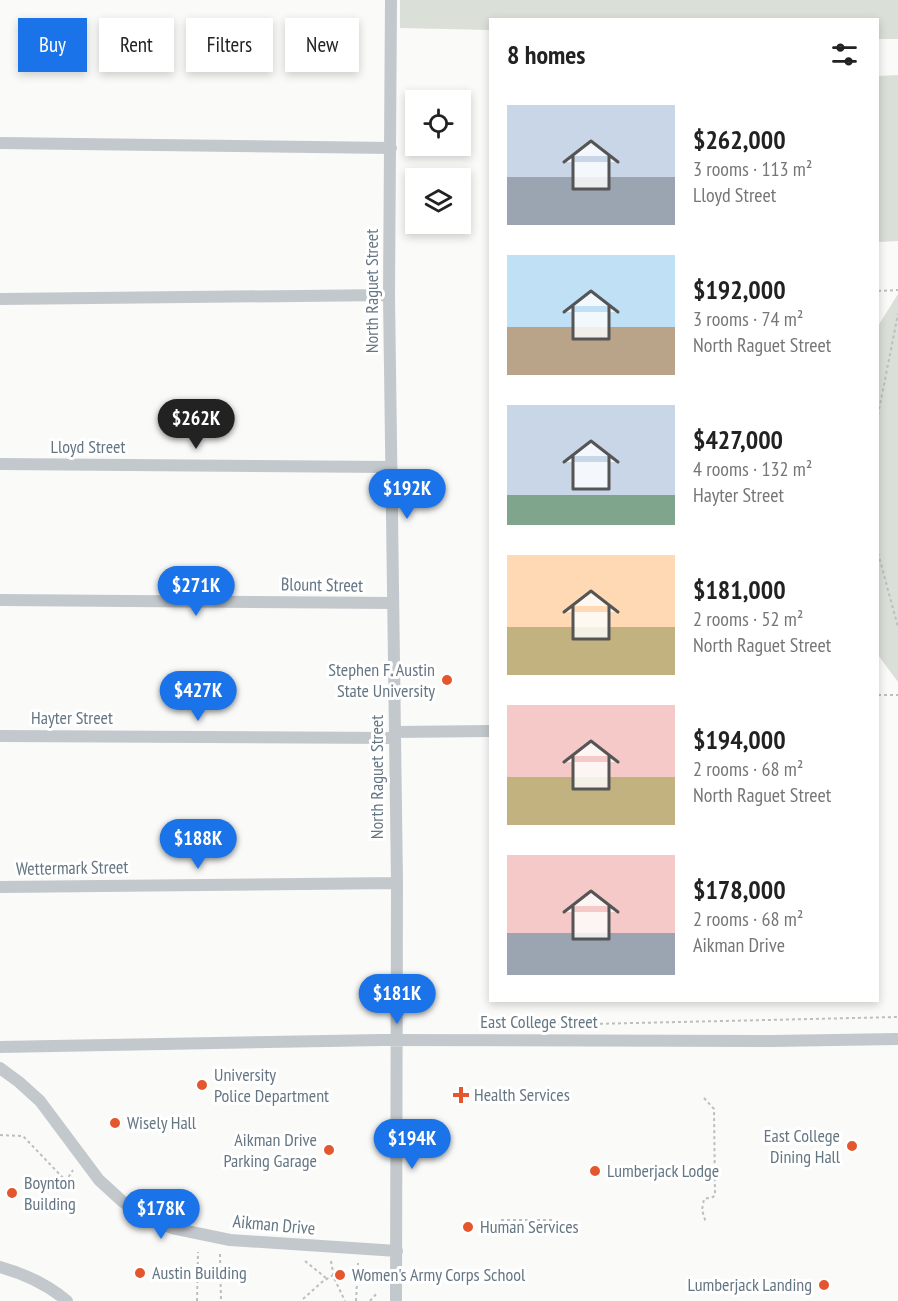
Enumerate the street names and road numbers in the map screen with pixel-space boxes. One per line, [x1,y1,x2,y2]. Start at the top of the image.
street label: North Raguet Street [360,229,383,353]
street label: Lloyd Street [51,435,125,458]
street label: Blount Street [281,572,363,597]
street label: Hayter Street [31,706,113,729]
street label: North Raguet Street [365,715,388,839]
street label: Wettermark Street [16,855,128,880]
street label: East College Street [480,1010,598,1033]
street label: Aikman Drive [232,1209,316,1240]

